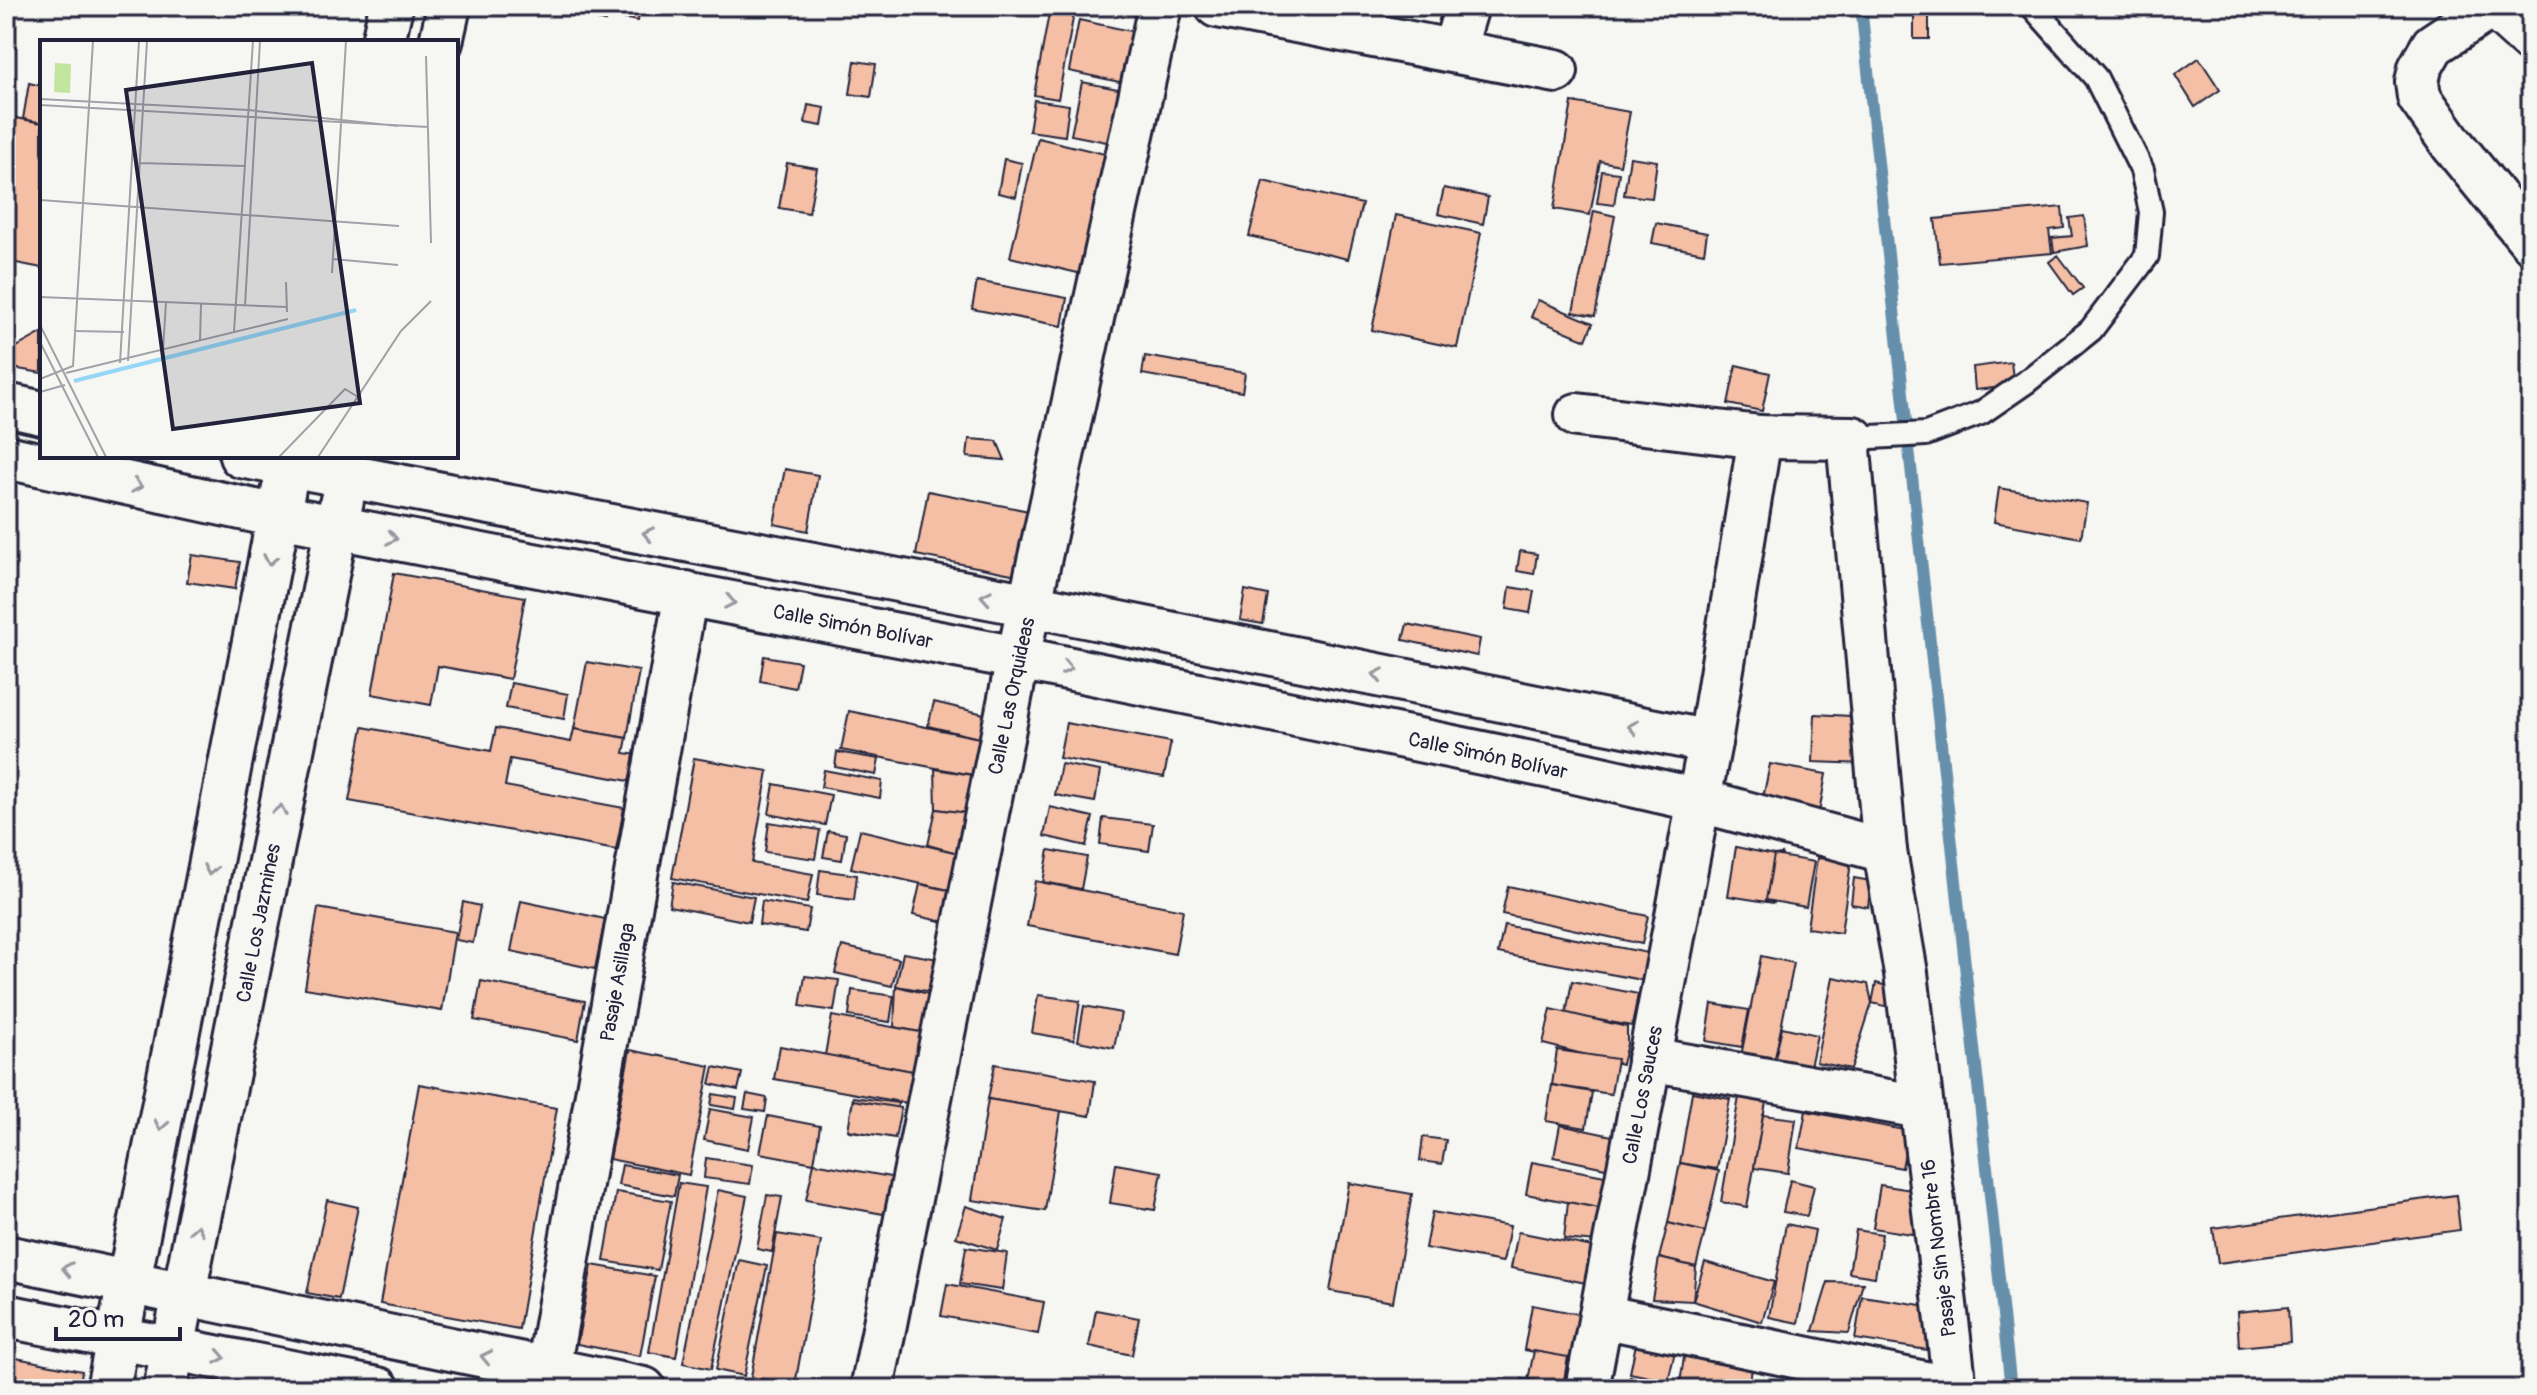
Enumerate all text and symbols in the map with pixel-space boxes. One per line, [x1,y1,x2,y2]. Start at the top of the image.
inset map [40,40,458,458]
one-way arrow [130,477,143,494]
one-way arrow [641,527,655,544]
one-way arrow [385,528,398,545]
one-way arrow [262,553,279,566]
one-way arrow [980,589,993,606]
one-way arrow [723,592,736,609]
street label: Calle Simón Bolívar [771,599,935,654]
street label: Calle Las Orquideas [983,615,1040,777]
one-way arrow [1060,659,1073,676]
one-way arrow [1372,668,1385,685]
one-way arrow [1627,719,1640,736]
street label: Calle Simón Bolívar [1406,726,1570,785]
one-way arrow [271,804,288,817]
street label: Calle Los Jazmines [231,842,286,1005]
one-way arrow [202,863,219,876]
street label: Pasaje Asillaga [595,921,640,1043]
street label: Calle Los Sauces [1617,1024,1668,1166]
one-way arrow [153,1119,170,1132]
street label: Pasaje Sin Nombre 16 [1915,1158,1962,1338]
one-way arrow [188,1223,205,1237]
one-way arrow [60,1262,73,1279]
scale bar [56,1291,180,1341]
text: 20 m [68,1305,124,1334]
one-way arrow [213,1348,226,1365]
one-way arrow [479,1349,493,1366]

